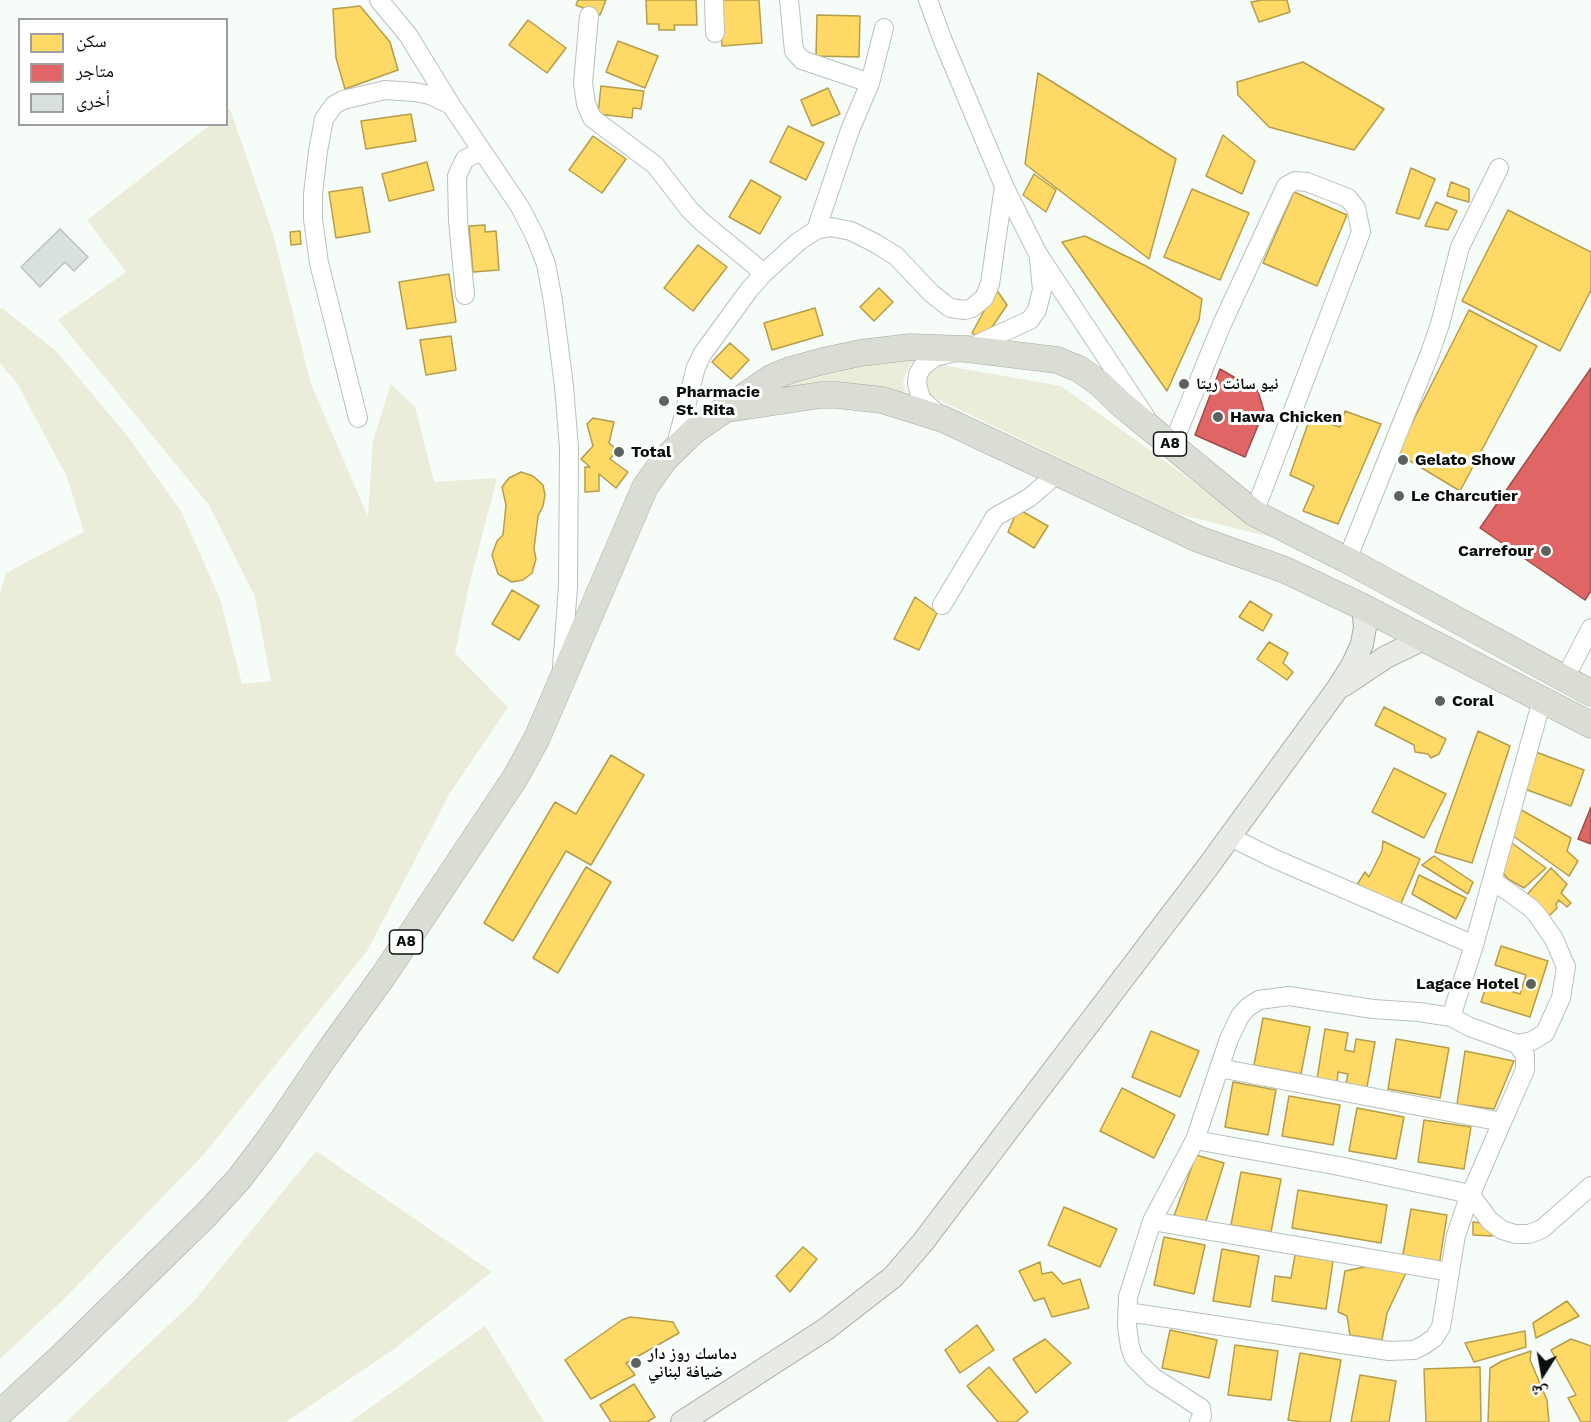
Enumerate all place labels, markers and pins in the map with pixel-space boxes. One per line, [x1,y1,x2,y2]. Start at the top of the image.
place label: نيو سانت ريتا [1196,374,1278,394]
marker: نيو سانت ريتا [1177,377,1191,391]
place label: Pharmacie St. Rita [676,382,760,420]
marker: Pharmacie St. Rita [657,394,671,408]
place label: Hawa Chicken [1230,407,1342,427]
marker: Hawa Chicken [1211,410,1225,424]
place label: Total [631,442,671,462]
marker: Total [612,445,626,459]
place label: Gelato Show [1415,450,1515,470]
marker: Gelato Show [1396,453,1410,467]
place label: Le Charcutier [1411,486,1518,506]
marker: Le Charcutier [1392,489,1406,503]
place label: Carrefour [1458,541,1534,561]
marker: Carrefour [1539,544,1553,558]
place label: Coral [1452,691,1494,711]
marker: Coral [1433,694,1447,708]
place label: Lagace Hotel [1416,974,1519,994]
marker: Lagace Hotel [1524,977,1538,991]
place label: دماسك روز دار ضيافة لبناني [648,1344,737,1382]
marker: دماسك روز دار ضيافة لبناني [629,1356,643,1370]

